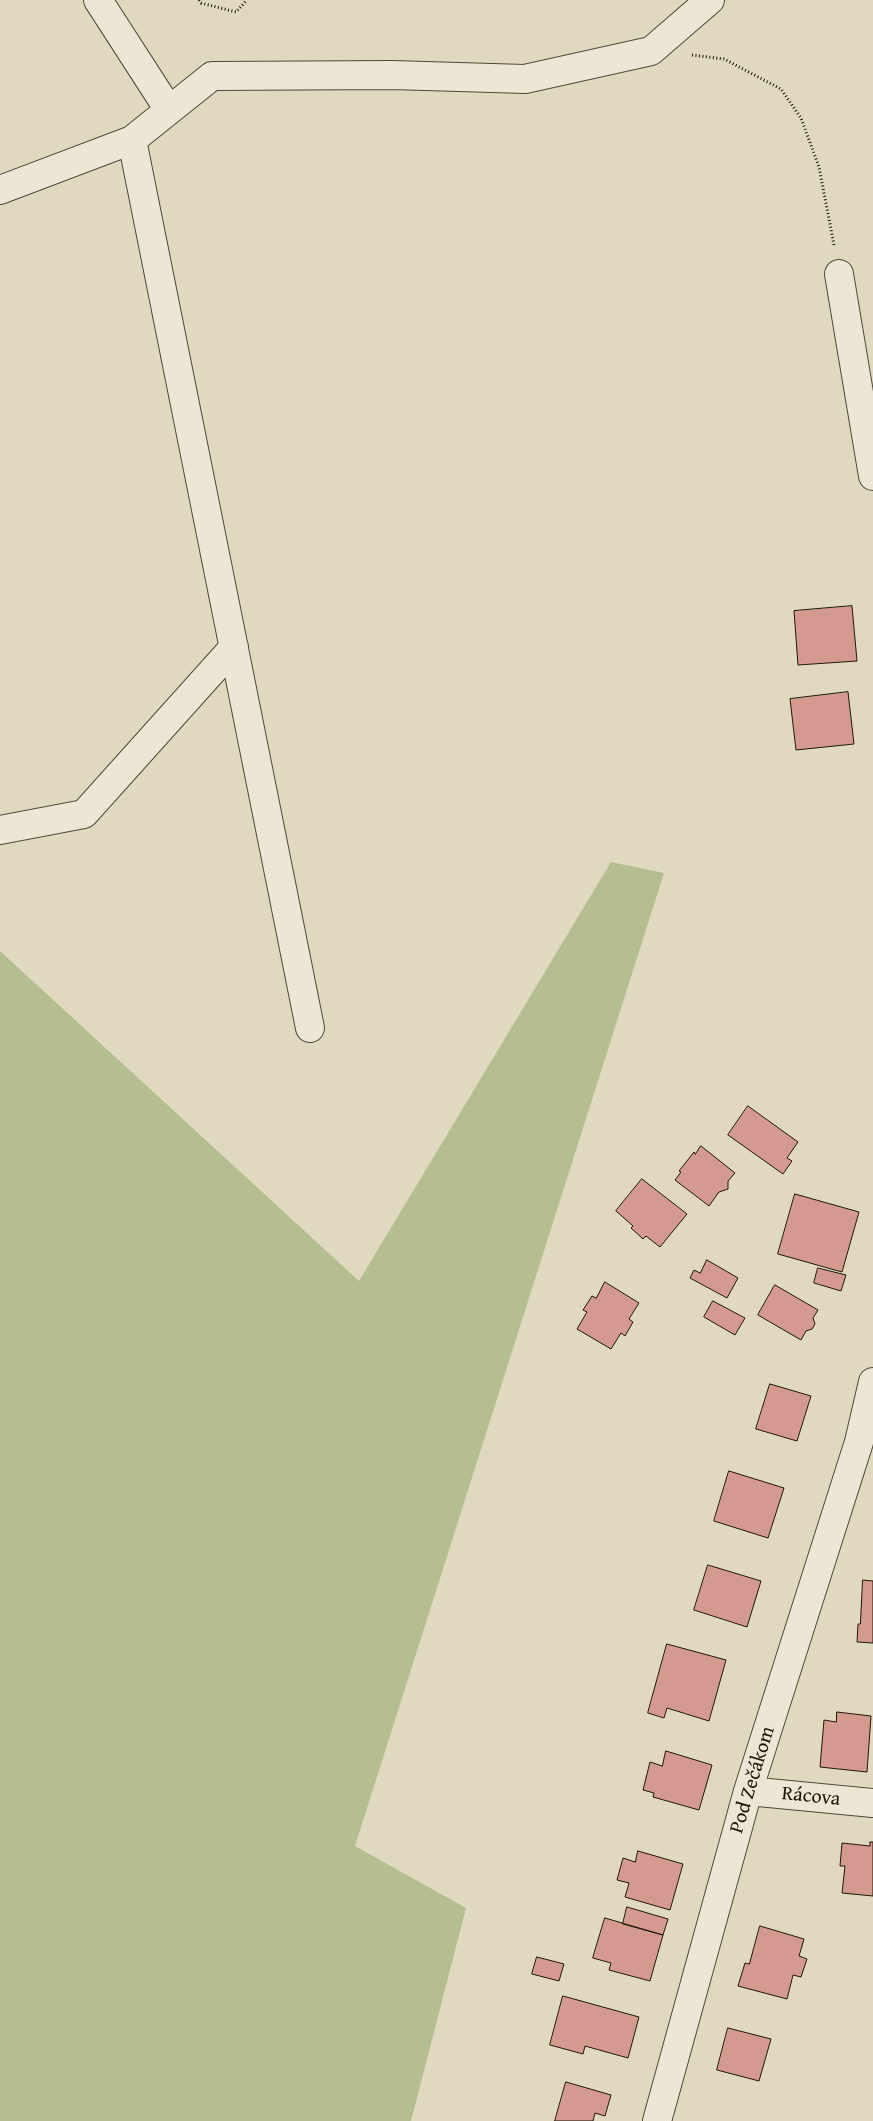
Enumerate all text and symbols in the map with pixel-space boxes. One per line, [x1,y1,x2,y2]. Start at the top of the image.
street label: Pod Zečákom [725,1724,781,1836]
street label: Rácova [781,1782,841,1812]

